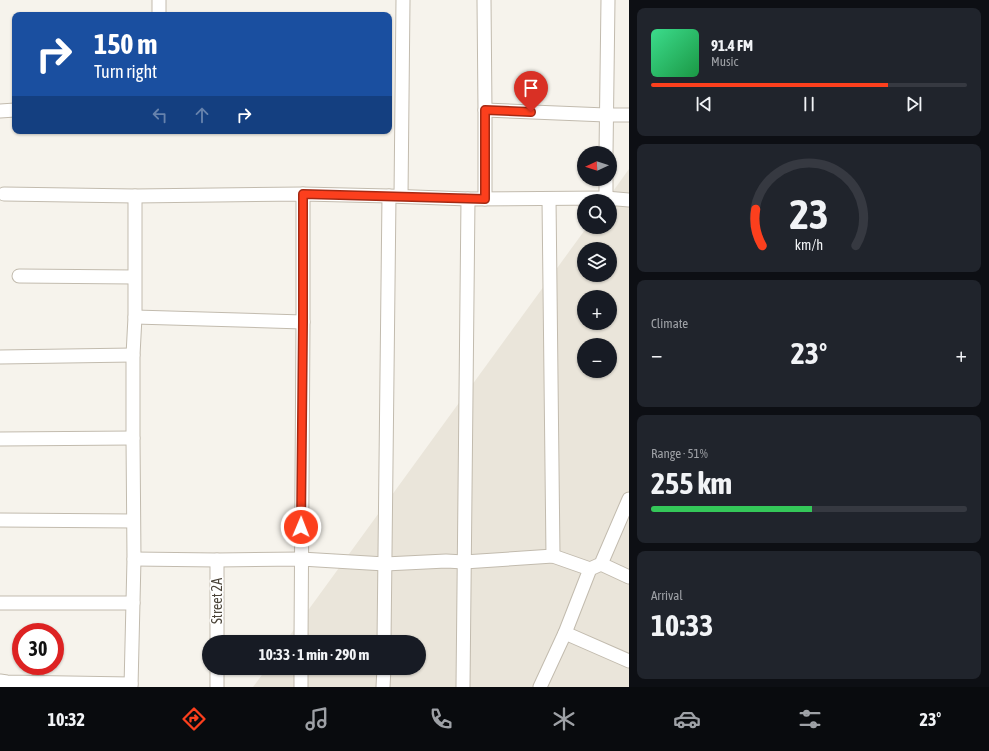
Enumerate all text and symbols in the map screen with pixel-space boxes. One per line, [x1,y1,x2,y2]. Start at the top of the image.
icon: right [28,28,80,80]
text: 150 m [94,28,157,60]
text: 91.4 FM [711,37,753,54]
text: Music [711,54,738,69]
text: Turn right [94,61,157,82]
pin [514,71,548,112]
icon: arrive [520,77,542,99]
icon: previous [693,93,715,115]
icon: pause [798,93,820,115]
icon: next [903,93,925,115]
icon: left [149,104,171,126]
icon: ahead [191,104,213,126]
icon: right [233,104,255,126]
north arrow [577,146,617,186]
map controls [577,146,617,378]
text: 23 [789,189,829,237]
button: search [577,194,617,234]
text: km/h [795,236,823,252]
button: layers [577,242,617,282]
button: + [577,290,617,330]
text: Climate [651,316,688,331]
text: 23° [791,336,827,370]
button: − [577,338,617,378]
text: − [651,341,662,367]
text: + [956,341,967,367]
text: Range · 51% [651,446,708,461]
text: 255 km [651,466,732,500]
position arrow [280,506,322,548]
street label: Street 2A [209,578,225,624]
text: Arrival [651,588,683,603]
text: 10:33 [651,608,713,642]
speed limit sign: 30 [12,623,64,675]
text: 10:33 · 1 min · 290 m [259,646,369,663]
icon: directions [180,705,208,733]
icon: music [303,705,331,733]
icon: phone [427,705,455,733]
icon: climate [550,705,578,733]
icon: car [673,705,701,733]
icon: filters [796,705,824,733]
text: 10:32 [48,709,85,730]
text: 23° [919,709,941,730]

